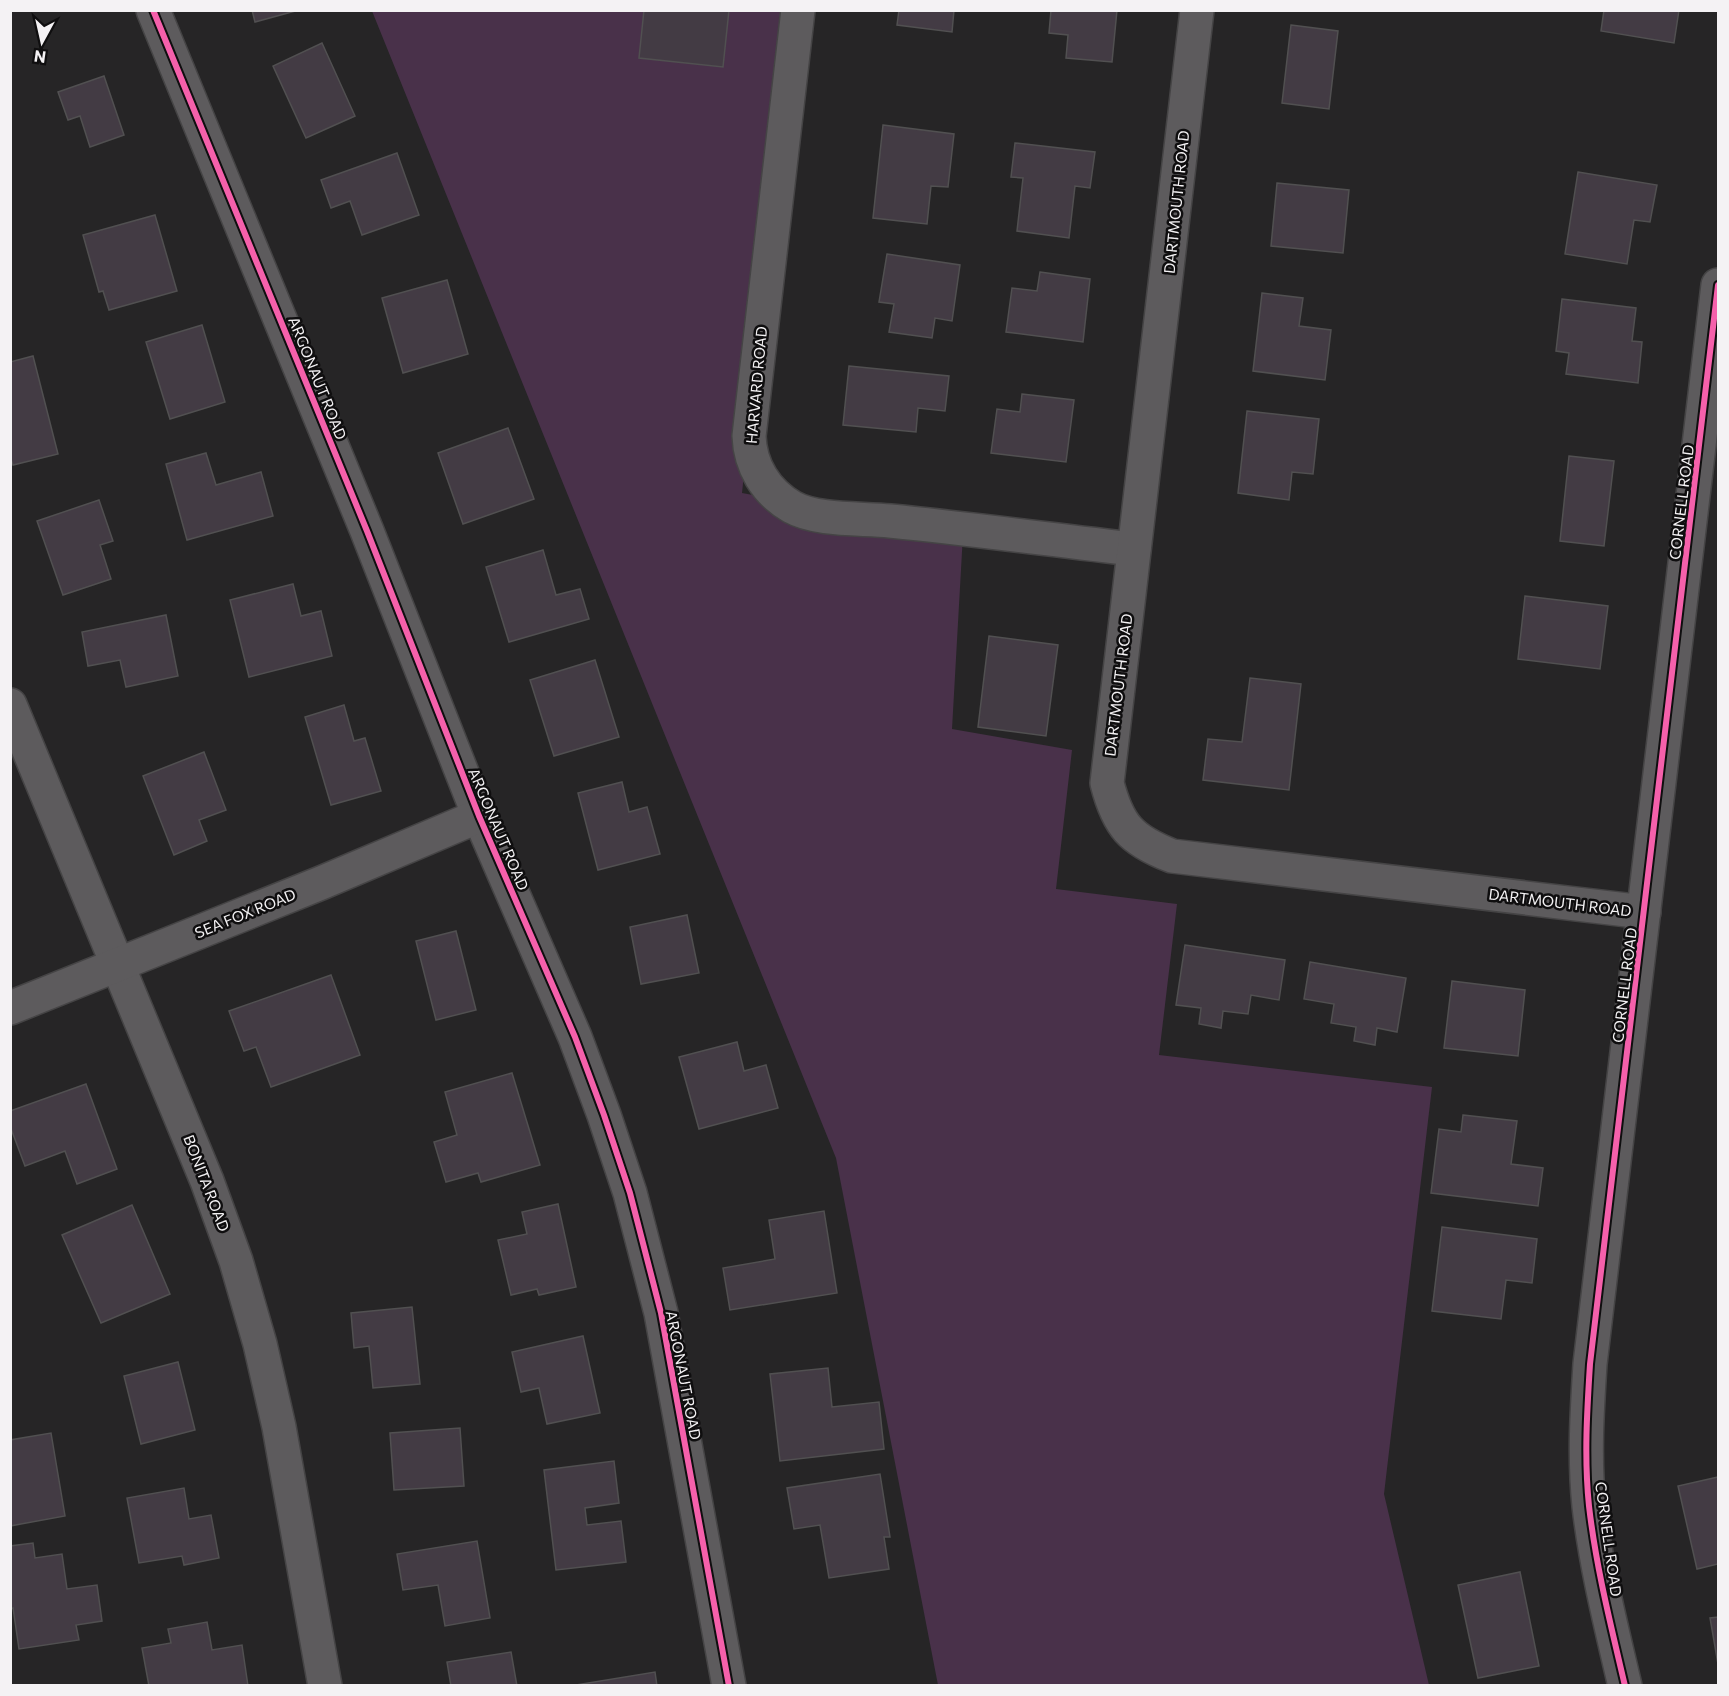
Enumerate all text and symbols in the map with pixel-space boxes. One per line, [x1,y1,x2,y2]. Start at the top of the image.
north arrow [12,12,72,72]
text: N [33,47,47,68]
street label: DARTMOUTH ROAD [1160,130,1192,274]
street label: ARGONAUT ROAD [285,314,351,442]
street label: HARVARD ROAD [742,325,770,445]
street label: CORNELL ROAD [1665,443,1697,561]
street label: DARTMOUTH ROAD [1100,613,1136,757]
street label: ARGONAUT ROAD [465,765,533,893]
street label: DARTMOUTH ROAD [1488,884,1632,920]
street label: SEA FOX ROAD [192,885,298,941]
street label: CORNELL ROAD [1608,926,1640,1044]
street label: BONITA ROAD [180,1132,234,1234]
street label: ARGONAUT ROAD [663,1309,705,1441]
street label: CORNELL ROAD [1592,1480,1626,1598]

